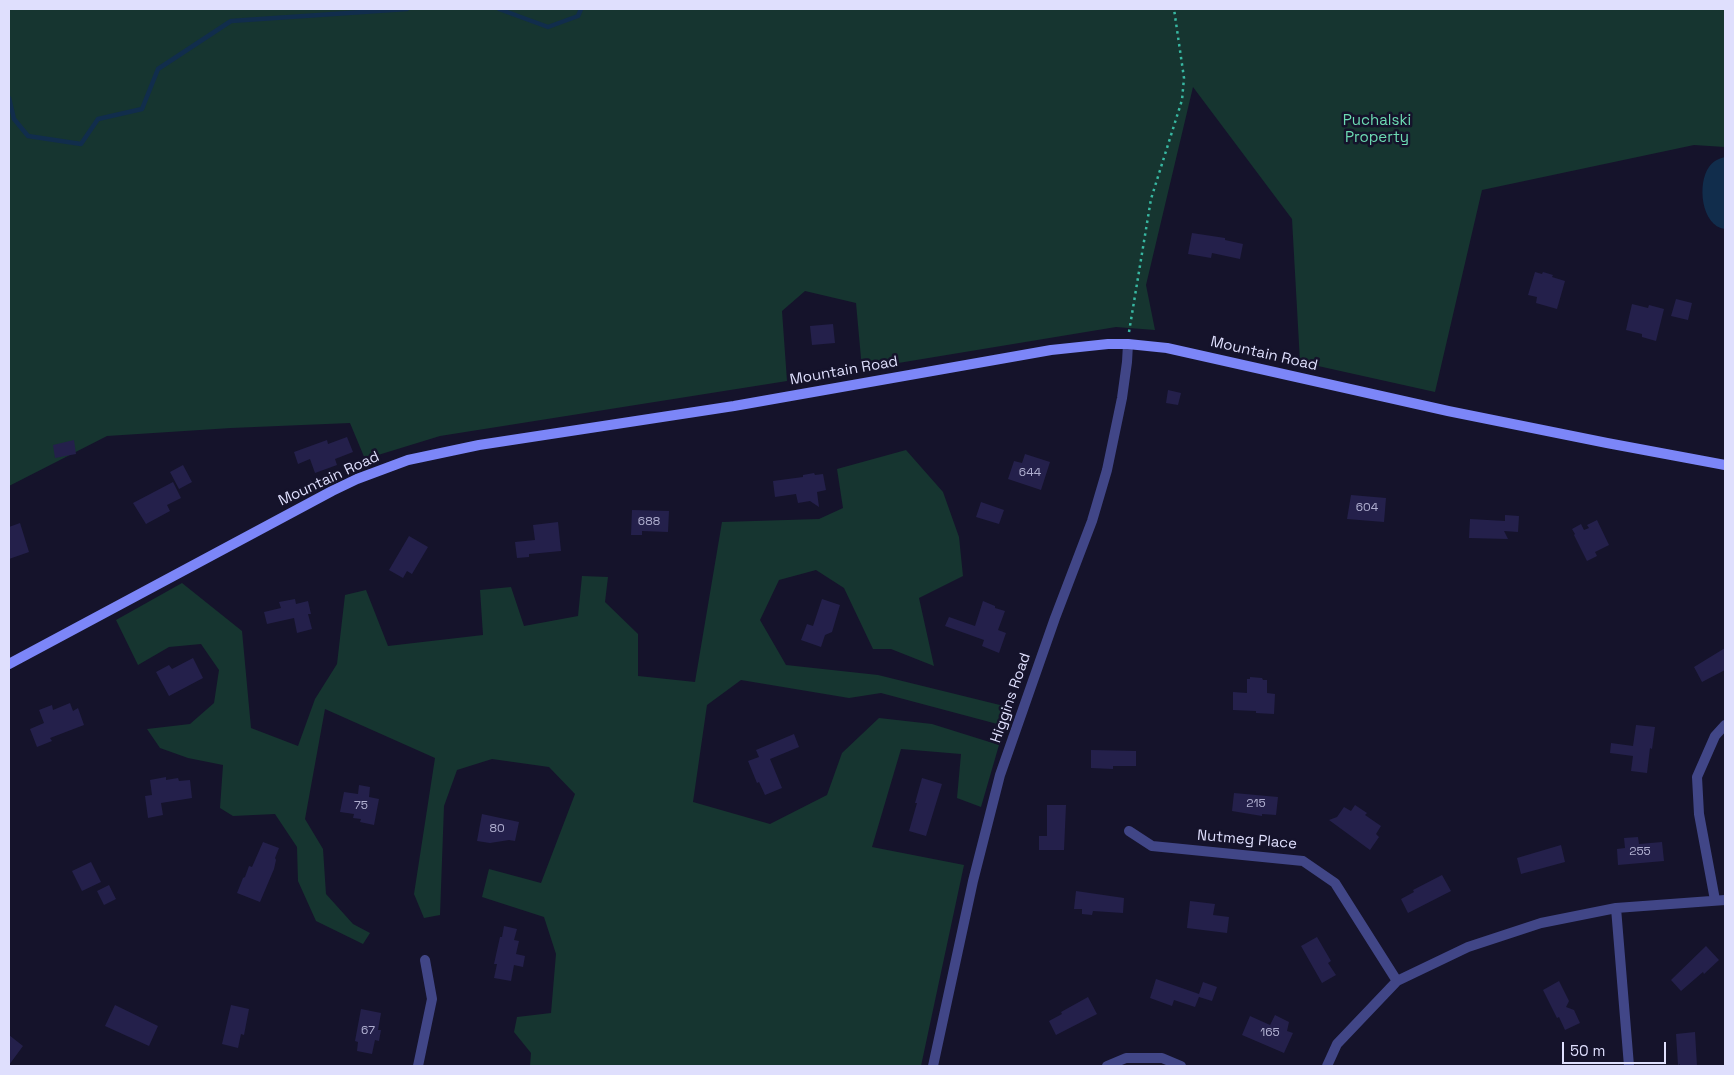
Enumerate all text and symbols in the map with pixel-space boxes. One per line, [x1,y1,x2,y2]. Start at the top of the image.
park label: Puchalski Property [1343,112,1411,147]
street label: Mountain Road [1209,333,1319,375]
street label: Mountain Road [789,353,899,389]
street label: Mountain Road [276,448,382,510]
house number: 644 [1019,466,1041,480]
house number: 604 [1356,501,1378,515]
house number: 688 [638,515,660,529]
street label: Higgins Road [987,651,1035,745]
house number: 215 [1246,797,1266,811]
house number: 75 [354,799,368,813]
house number: 80 [489,822,505,836]
street label: Nutmeg Place [1196,827,1298,853]
house number: 255 [1629,845,1651,859]
house number: 67 [361,1024,375,1038]
house number: 165 [1260,1026,1280,1040]
scale bar [1564,1032,1668,1064]
text: 50 m [1570,1041,1605,1060]

